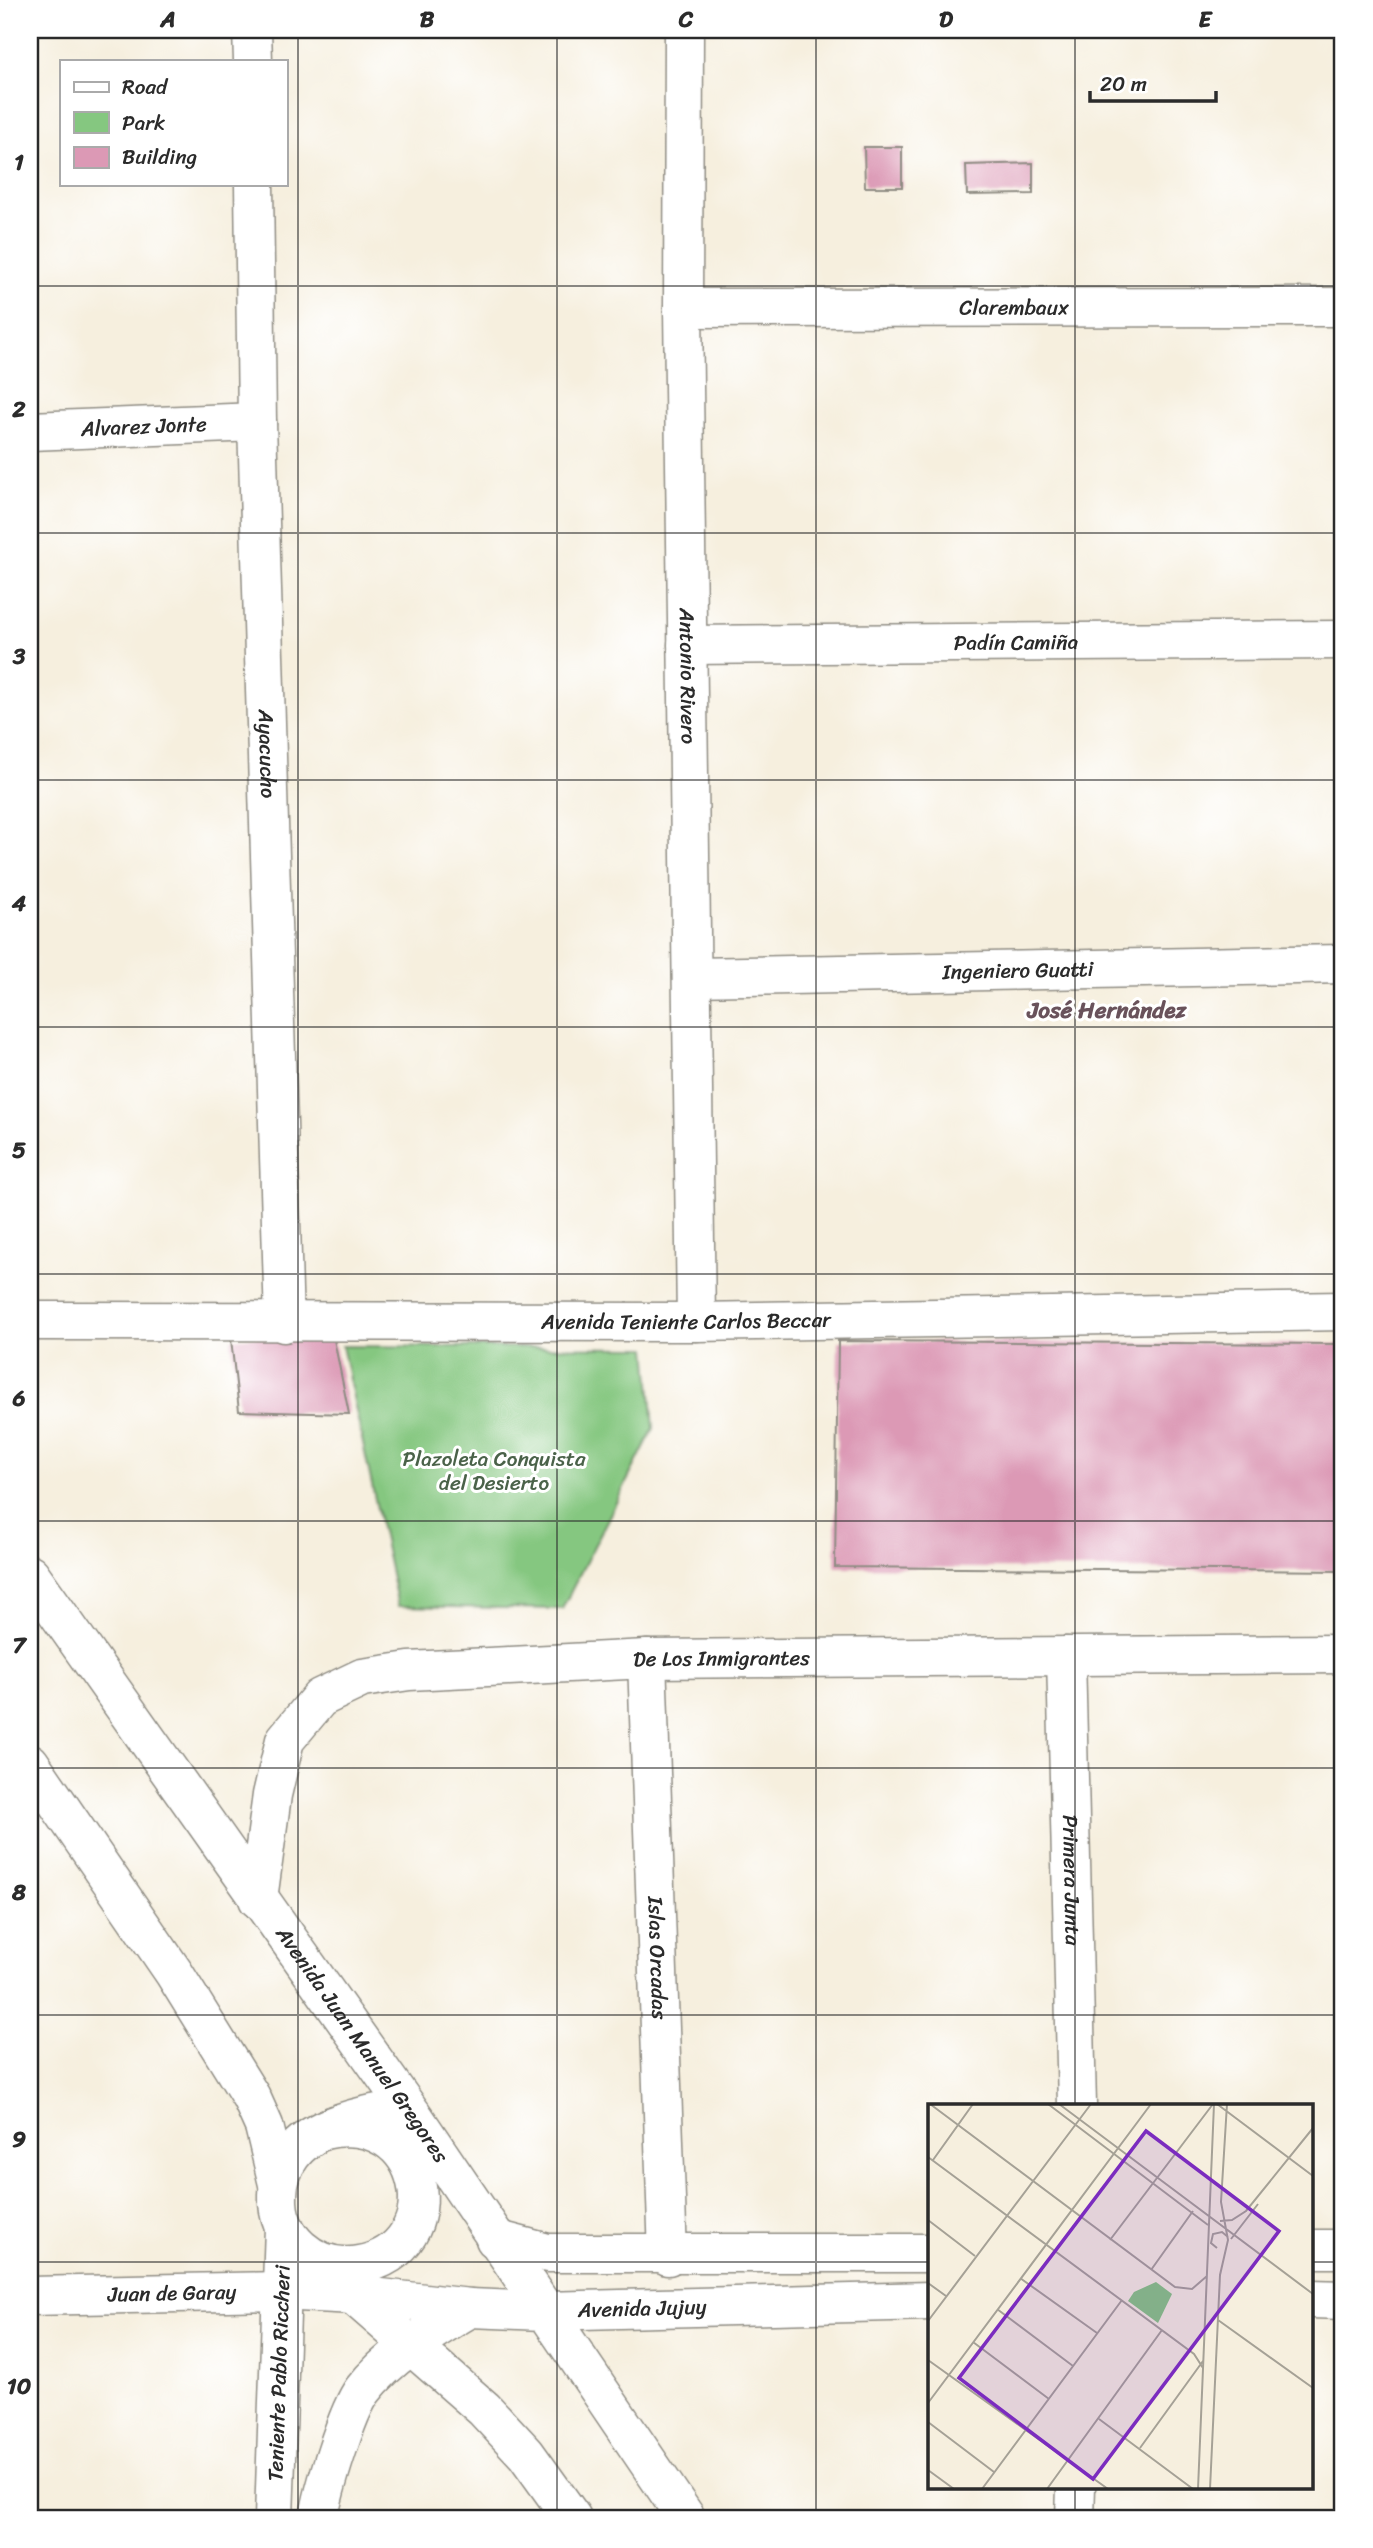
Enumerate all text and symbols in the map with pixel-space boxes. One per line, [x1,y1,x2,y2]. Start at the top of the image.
text: A [159,0,176,40]
text: B [420,0,435,40]
text: C [678,0,694,40]
text: D [939,0,954,40]
text: E [1199,0,1214,40]
legend [60,60,287,186]
scale bar [1090,60,1216,104]
text: 20 m [1100,65,1147,103]
text: Road [122,68,169,106]
text: Park [122,104,165,142]
text: Building [122,138,198,176]
text: 1 [14,142,24,183]
street label: Clarembaux [959,288,1069,327]
text: 2 [11,389,26,430]
street label: Alvarez Jonte [79,405,208,448]
street label: Antonio Rivero [668,607,708,744]
street label: Padín Camiña [954,623,1079,662]
text: 3 [12,636,26,677]
street label: Ayacucho [247,708,287,799]
text: 4 [11,883,27,924]
street label: Ingeniero Guatti [941,950,1095,991]
district label: José Hernández [1026,990,1188,1031]
text: 5 [12,1130,26,1171]
street label: Avenida Teniente Carlos Beccar [540,1301,832,1341]
text: 6 [11,1378,26,1419]
park label: Plazoleta Conquista del Desierto [403,1440,586,1502]
text: 7 [12,1625,27,1666]
street label: De Los Inmigrantes [632,1639,810,1679]
street label: Primera Junta [1051,1814,1092,1946]
text: 8 [11,1872,26,1913]
street label: Islas Orcadas [636,1895,679,2020]
street label: Avenida Juan Manuel Gregores [265,1917,459,2171]
inset map [928,2104,1314,2488]
text: 9 [12,2119,26,2160]
street label: Teniente Pablo Riccheri [256,2263,302,2482]
street label: Juan de Garay [106,2273,237,2313]
street label: Avenida Jujuy [576,2288,707,2329]
text: 10 [7,2366,32,2407]

